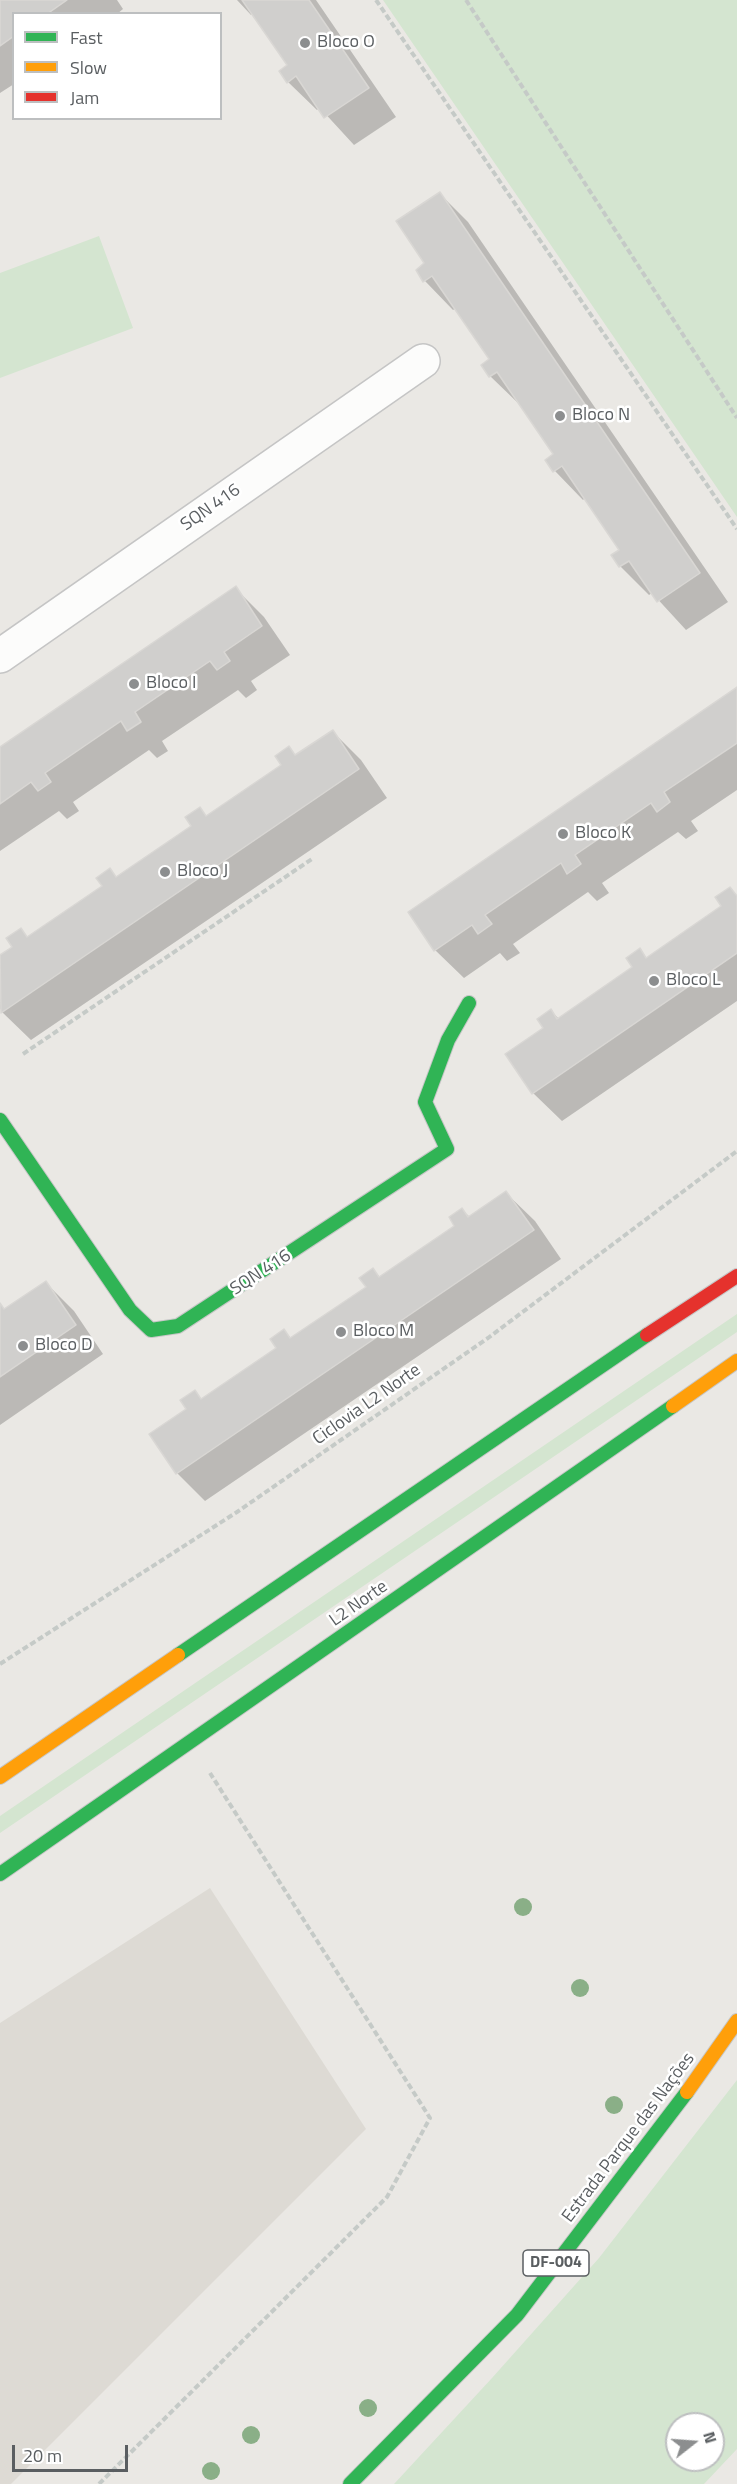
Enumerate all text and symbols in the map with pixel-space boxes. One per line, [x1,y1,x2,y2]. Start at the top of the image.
legend [12,12,222,120]
text: Fast [70,24,103,51]
place label: Bloco O [317,32,375,54]
marker: Bloco O [298,36,312,50]
text: Slow [70,54,107,81]
text: Jam [70,84,99,111]
place label: Bloco N [572,405,630,427]
marker: Bloco N [553,409,567,423]
street label: SQN 416 [177,480,245,536]
place label: Bloco I [146,673,196,695]
marker: Bloco I [127,677,141,691]
place label: Bloco K [575,823,631,845]
marker: Bloco K [556,827,570,841]
place label: Bloco J [177,861,228,883]
marker: Bloco J [158,865,172,879]
place label: Bloco L [666,970,721,992]
marker: Bloco L [647,974,661,988]
street label: SQN 416 [227,1245,295,1301]
place label: Bloco M [353,1321,414,1343]
marker: Bloco M [334,1325,348,1339]
place label: Bloco D [35,1335,93,1357]
marker: Bloco D [16,1339,30,1353]
street label: Ciclovia L2 Norte [309,1360,425,1450]
street label: L2 Norte [326,1576,392,1632]
street label: Estrada Parque das Nações [558,2049,700,2227]
road number: DF-004 [523,2250,589,2276]
north arrow [665,2412,725,2472]
text: N [697,2429,723,2446]
scale bar [15,2433,130,2471]
text: 20 m [23,2442,62,2469]

